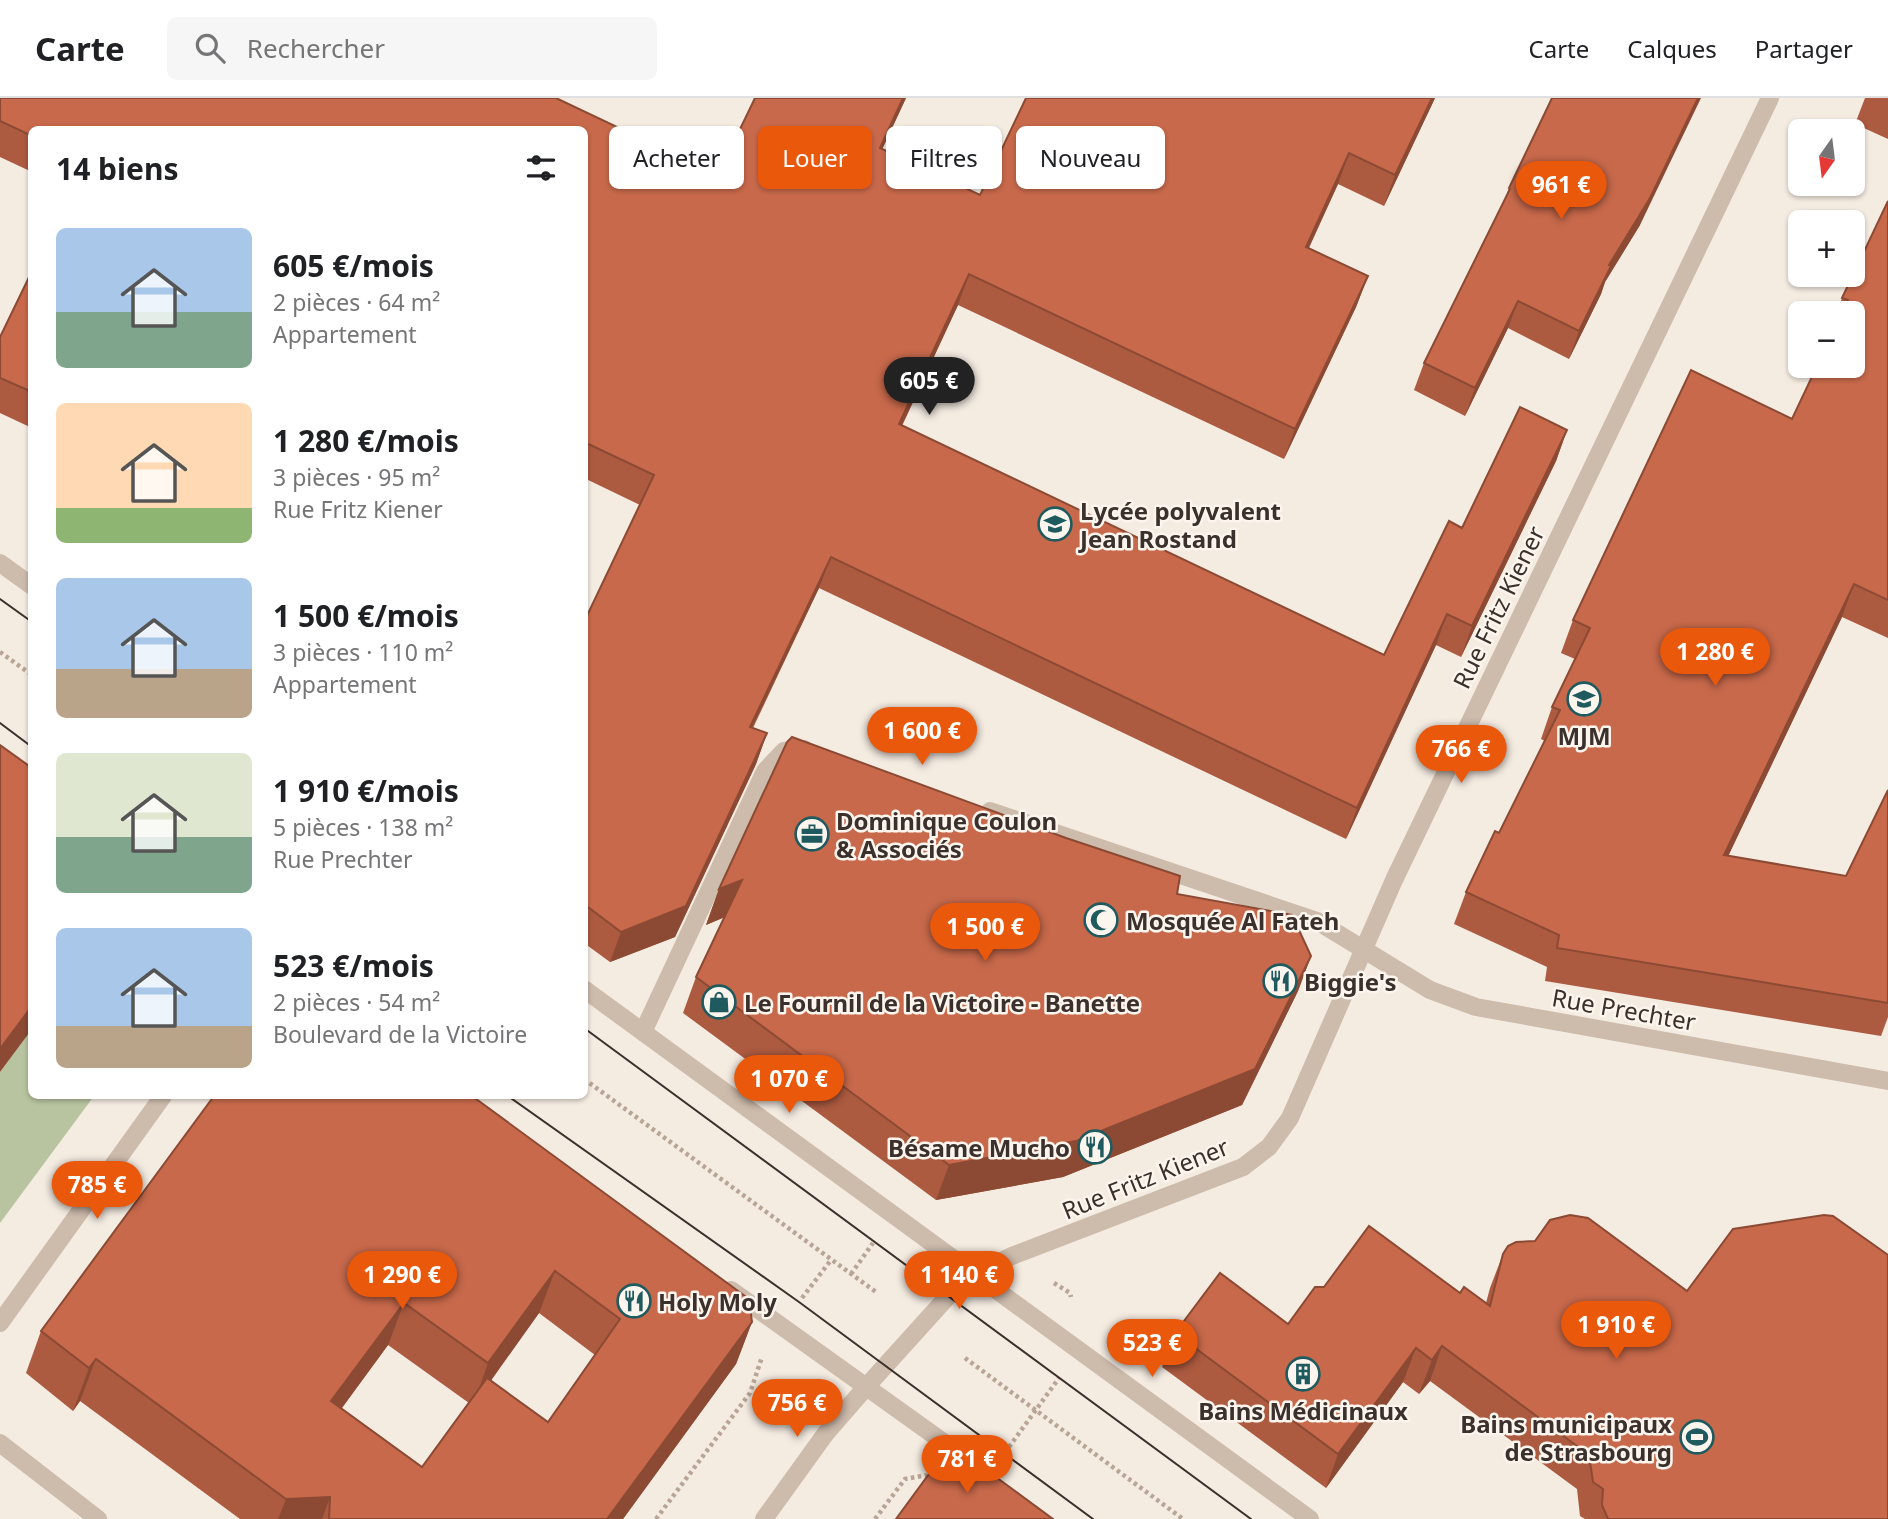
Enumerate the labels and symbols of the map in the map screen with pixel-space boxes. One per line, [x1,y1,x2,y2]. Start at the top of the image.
north arrow [1788,119,1866,196]
pin: 961 € [1512,162,1610,221]
pin: 605 € [880,358,978,417]
place label: Lycée polyvalent Jean Rostand [1078,494,1281,555]
school or university icon: Lycée polyvalent Jean Rostand [1036,505,1074,543]
street label: Rue Fritz Kiener [1444,520,1552,694]
pin: 1 280 € [1650,628,1780,688]
school or university icon: MJM [1565,680,1603,718]
pin: 1 600 € [857,708,987,767]
place label: MJM [1557,719,1611,752]
pin: 766 € [1412,726,1510,785]
place label: Dominique Coulon & Associés [836,804,1057,865]
office icon: Dominique Coulon & Associés [793,815,831,853]
mosque icon: Mosquée Al Fateh [1082,901,1120,939]
pin: 1 500 € [920,904,1050,963]
place label: Mosquée Al Fateh [1126,904,1339,937]
restaurant icon: Biggie's [1261,962,1299,1000]
place label: Biggie's [1304,965,1396,998]
street label: Rue Prechter [1549,980,1699,1038]
shop icon: Le Fournil de la Victoire - Banette [700,983,738,1021]
place label: Le Fournil de la Victoire - Banette [744,986,1140,1019]
pin: 1 070 € [724,1056,854,1115]
restaurant icon: Bésame Mucho [1076,1128,1114,1166]
street label: Rue Fritz Kiener [1057,1129,1233,1226]
place label: Bésame Mucho [888,1131,1070,1164]
pin: 785 € [48,1162,146,1221]
pin: 1 290 € [337,1252,467,1311]
pin: 1 140 € [894,1252,1024,1311]
restaurant icon: Holy Moly [615,1282,653,1320]
place label: Holy Moly [658,1285,777,1318]
pin: 1 910 € [1551,1302,1681,1361]
pin: 523 € [1103,1320,1201,1379]
building icon: Bains Médicinaux [1284,1355,1322,1393]
pin: 756 € [748,1380,846,1439]
place label: Bains Médicinaux [1198,1394,1408,1427]
place label: Bains municipaux de Strasbourg [1460,1407,1672,1468]
sports icon: Bains municipaux de Strasbourg [1678,1418,1716,1456]
pin: 781 € [918,1436,1016,1495]

